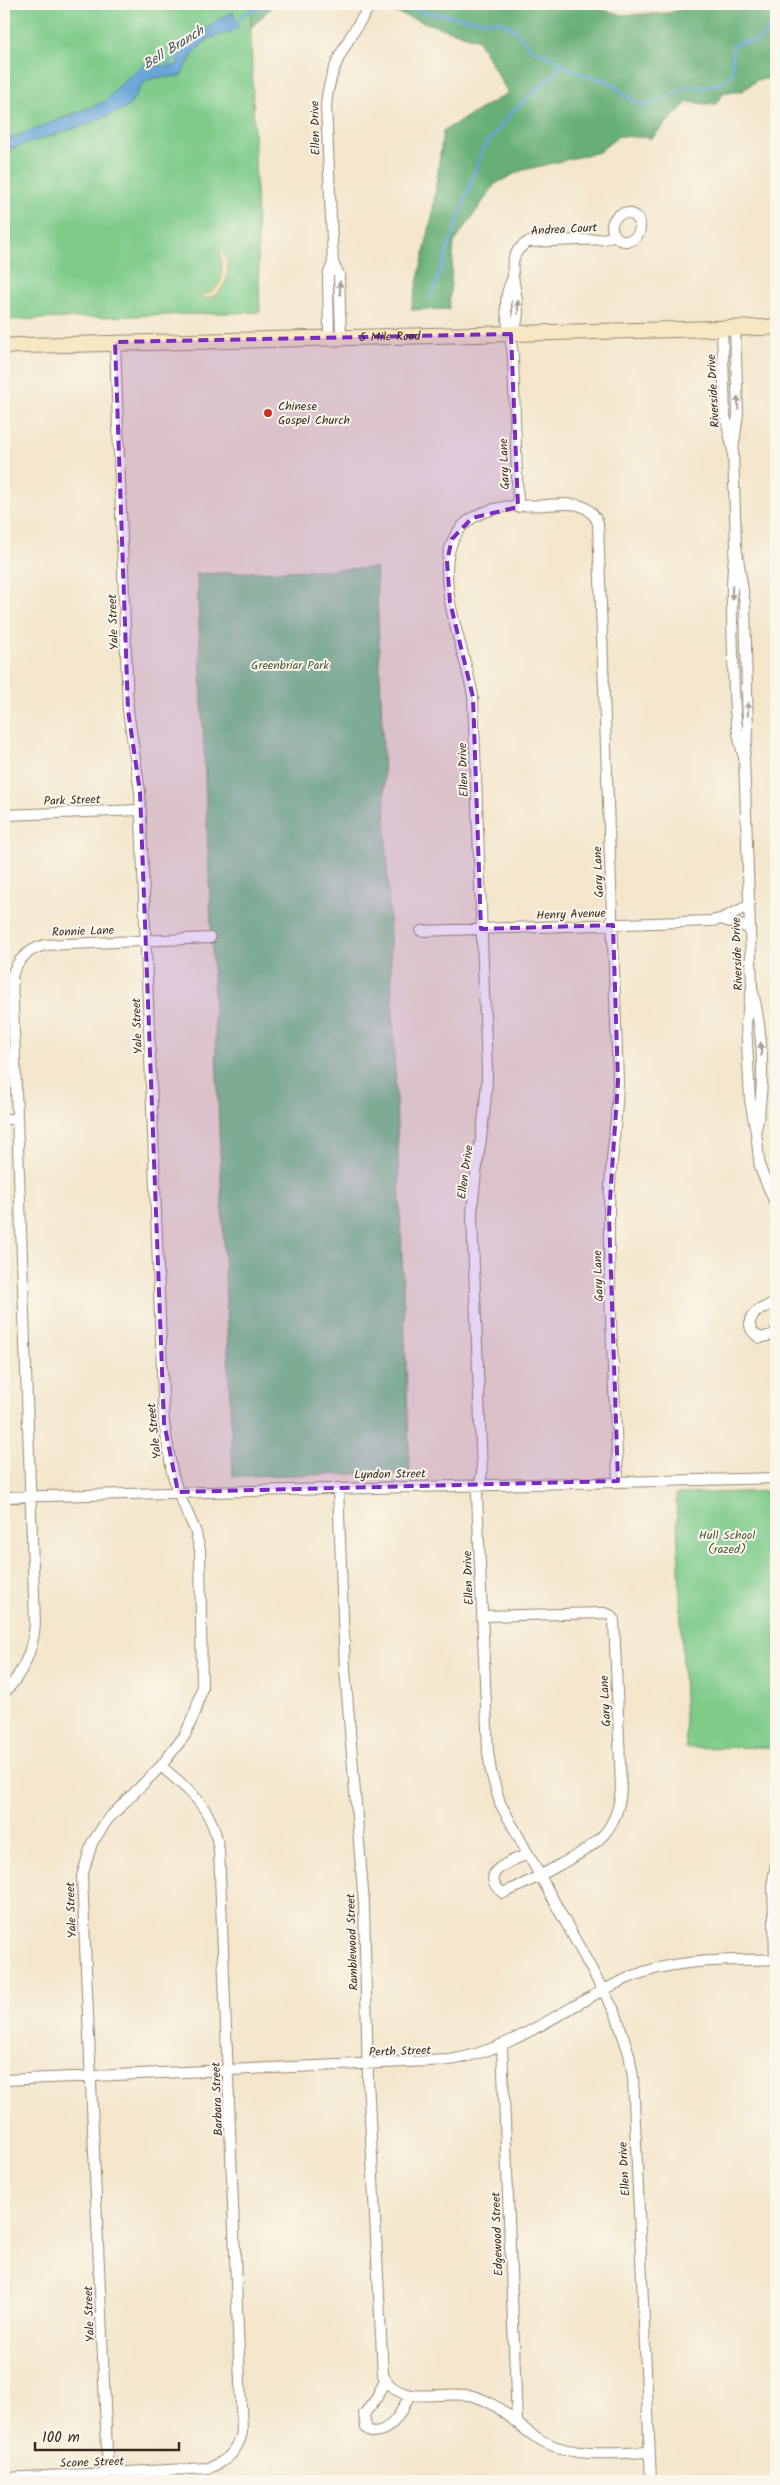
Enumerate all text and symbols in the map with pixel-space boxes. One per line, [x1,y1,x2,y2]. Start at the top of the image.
water label: Bell Branch [138,19,210,75]
street label: Ellen Drive [306,100,325,155]
street label: Andrea Court [530,218,598,241]
one-way arrow [336,280,344,296]
one-way arrow [514,299,522,315]
street label: 5 Mile Road [359,327,422,347]
street label: Riverside Drive [702,353,725,428]
one-way arrow [733,395,741,411]
place label: Chinese Gospel Church [278,397,350,430]
marker: Chinese Gospel Church [262,407,274,419]
street label: Gary Lane [494,437,515,490]
one-way arrow [728,586,736,602]
street label: Yale Street [103,593,124,650]
park label: Greenbriar Park [251,656,329,675]
one-way arrow [744,701,752,717]
street label: Ellen Drive [453,742,474,798]
street label: Park Street [43,790,101,811]
street label: Gary Lane [588,845,609,898]
street label: Henry Avenue [536,904,607,925]
street label: Riverside Drive [727,916,748,991]
street label: Ronnie Lane [52,921,115,942]
street label: Yale Street [127,997,148,1054]
one-way arrow [756,1040,764,1056]
street label: Ellen Drive [452,1143,479,1200]
street label: Gary Lane [588,1249,609,1302]
street label: Yale Street [142,1402,167,1460]
street label: Lyndon Street [354,1464,426,1485]
park label: Hull School (razed) [699,1526,755,1559]
street label: Ellen Drive [458,1550,479,1606]
street label: Gary Lane [595,1674,616,1727]
street label: Yale Street [61,1881,82,1938]
street label: Ramblewood Street [341,1893,364,1991]
street label: Perth Street [369,2041,432,2062]
street label: Barbara Street [207,2061,228,2136]
street label: Ellen Drive [614,2141,635,2197]
street label: Edgewood Street [487,2191,508,2276]
street label: Yale Street [79,2285,100,2342]
scale bar [35,2420,179,2452]
text: 100 m [42,2426,80,2450]
street label: Scone Street [60,2452,125,2473]

